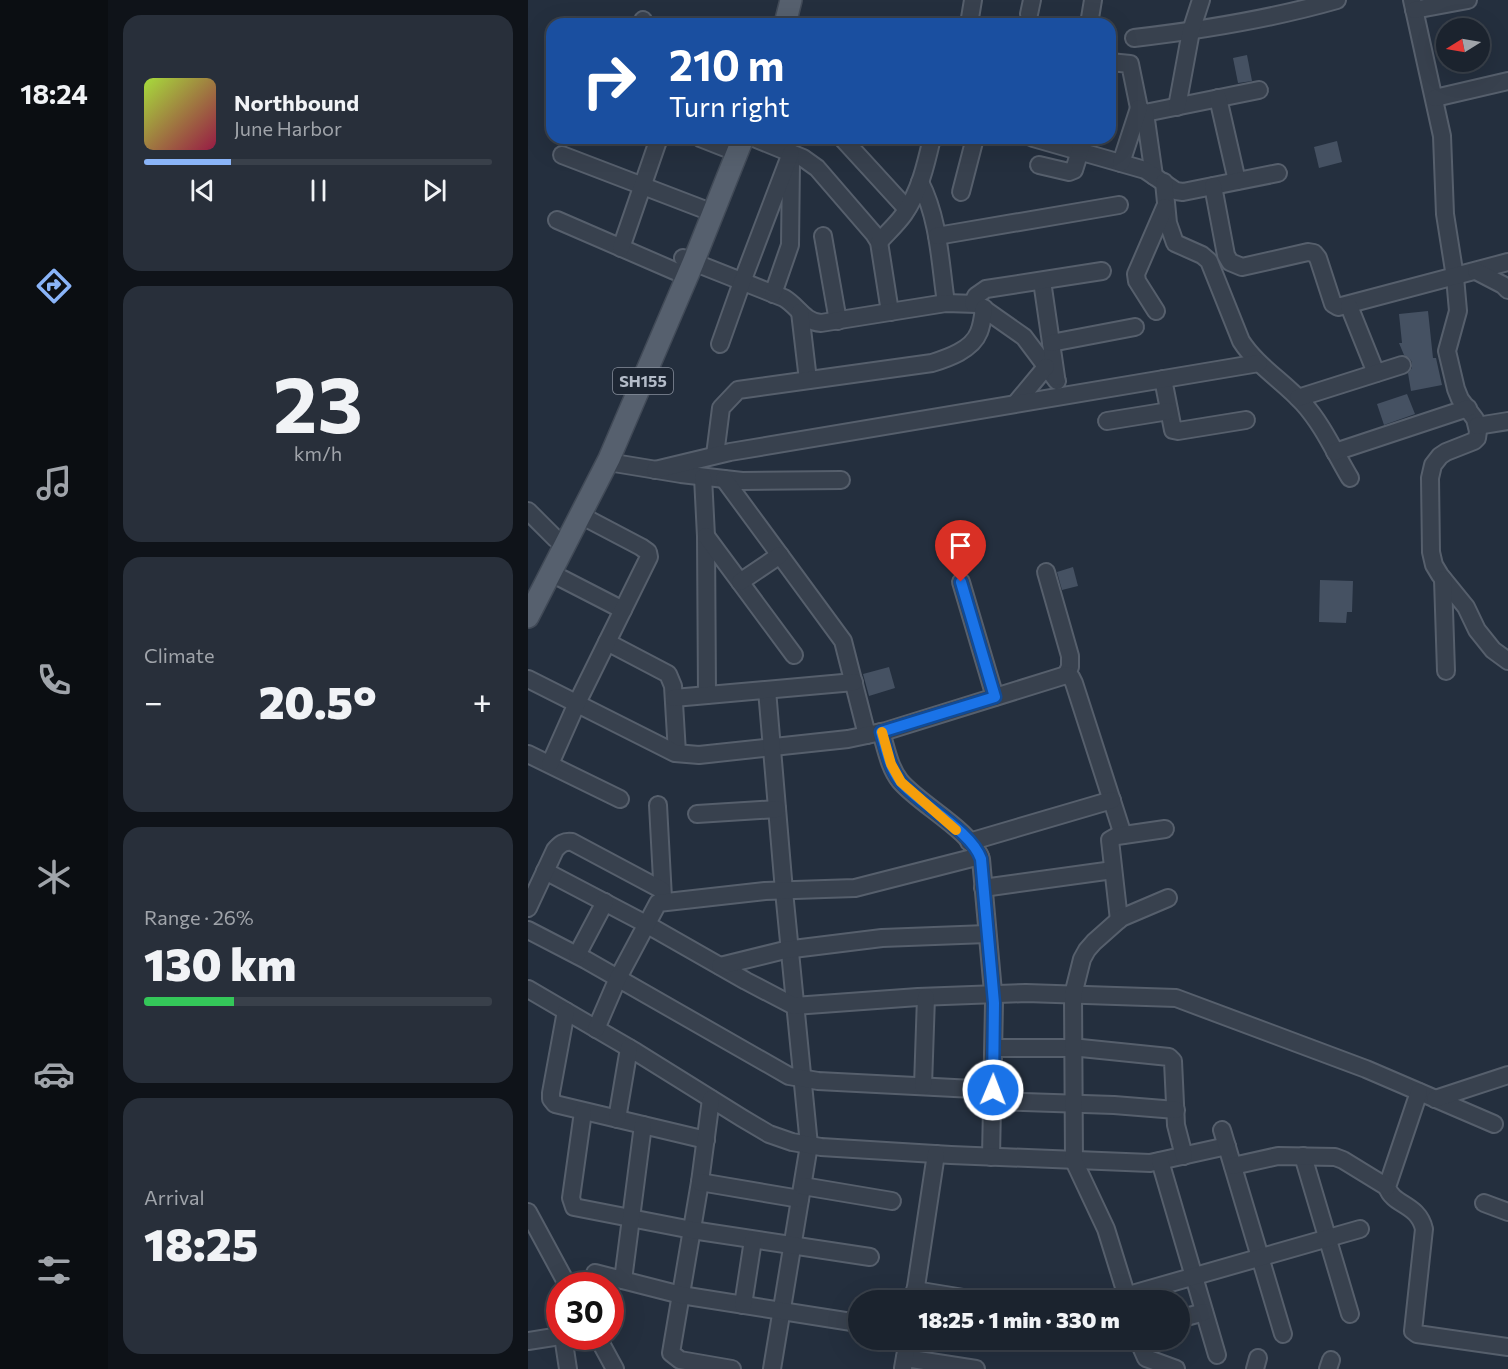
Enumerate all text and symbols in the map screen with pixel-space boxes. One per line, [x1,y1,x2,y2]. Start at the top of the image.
north arrow [1436,18,1490,72]
map controls [1436,18,1490,72]
text: 210 m [669,38,784,90]
icon: right [570,42,648,120]
text: 18:24 [20,77,88,110]
text: Northbound [234,89,359,116]
text: Turn right [669,90,789,123]
text: June Harbor [234,116,342,140]
icon: previous [186,174,219,207]
icon: pause [302,174,335,207]
icon: next [418,174,451,207]
icon: directions [33,265,75,307]
text: 23 [273,354,363,449]
road number: SH155 [613,368,673,394]
text: km/h [294,441,342,465]
icon: music [33,462,75,504]
pin [935,520,986,582]
icon: arrive [944,529,977,562]
text: Climate [144,643,214,667]
icon: phone [33,659,75,701]
text: 20.5° [259,673,377,728]
text: − [144,680,163,721]
text: + [473,680,492,721]
icon: climate [33,856,75,898]
text: Range · 26% [144,905,254,929]
text: 130 km [144,935,296,990]
icon: car [33,1053,75,1095]
position arrow [961,1058,1025,1122]
text: Arrival [144,1185,205,1209]
text: 18:25 [144,1215,258,1270]
icon: filters [33,1249,75,1291]
speed limit sign: 30 [546,1272,624,1350]
text: 18:25 · 1 min · 330 m [918,1306,1120,1333]

